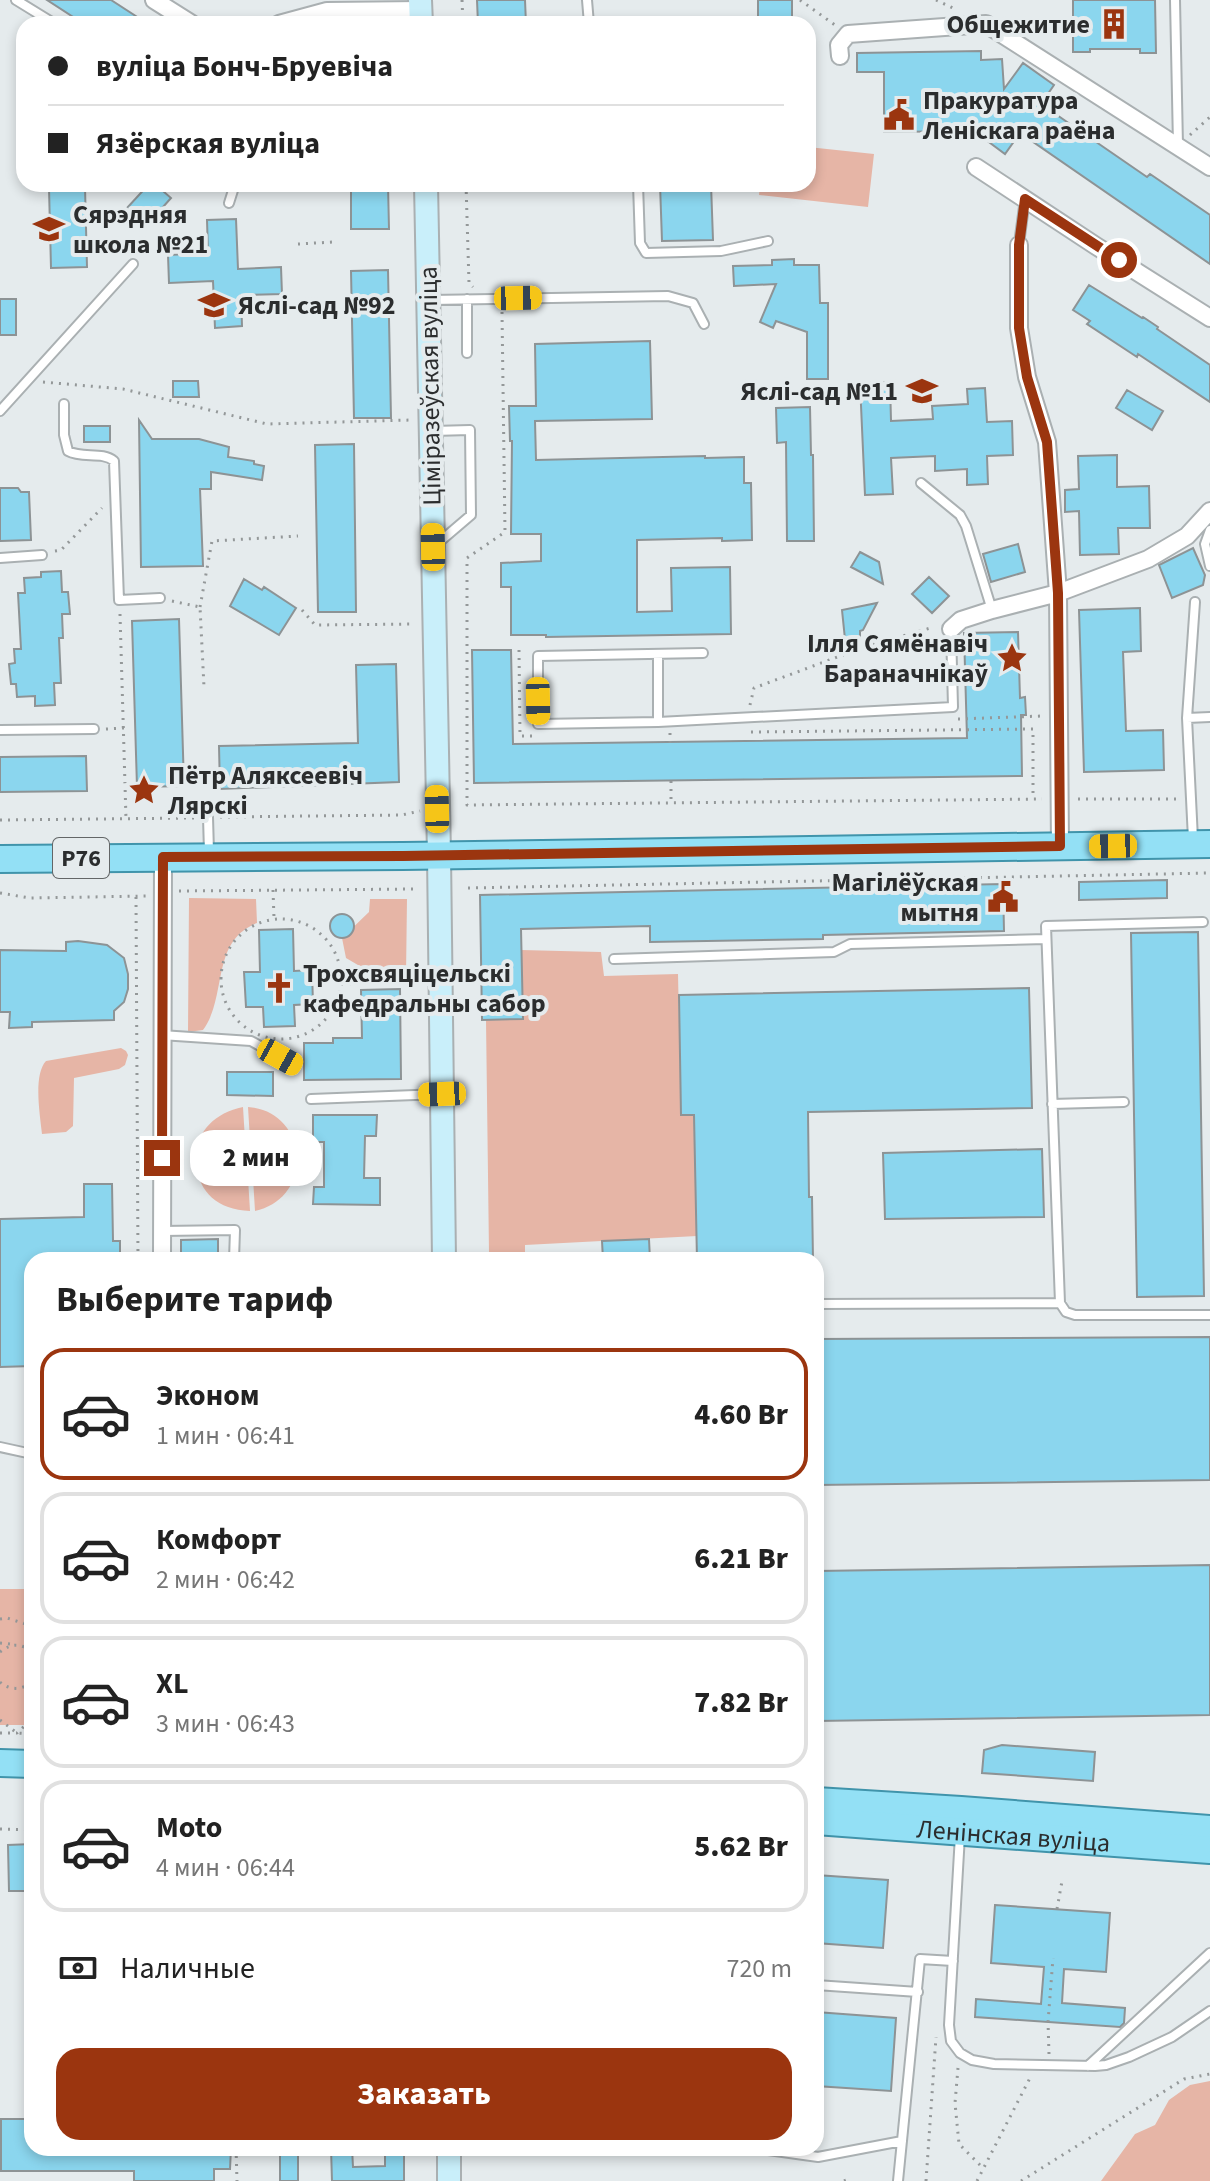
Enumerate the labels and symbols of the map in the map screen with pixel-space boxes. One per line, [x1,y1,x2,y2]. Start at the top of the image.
place label: Общежитие [946,6,1090,43]
building icon: Общежитие [1097,7,1131,41]
place label: Пракуратура Леніскага раёна [922,82,1115,149]
public building icon: Пракуратура Леніскага раёна [882,98,916,132]
place label: Сярэдняя школа №21 [73,196,208,263]
school or university icon: Сярэдняя школа №21 [32,212,66,246]
route start [1101,242,1137,278]
street label: Ціміразеўская вуліца [409,266,451,506]
car [494,286,542,310]
place label: Яслі-сад №92 [238,287,396,324]
school or university icon: Яслі-сад №92 [197,288,231,322]
place label: Яслі-сад №11 [740,373,898,410]
school or university icon: Яслі-сад №11 [905,374,939,408]
car [421,523,445,571]
place label: Ілля Сямёнавіч Бараначнікаў [807,625,988,692]
place icon: Ілля Сямёнавіч Бараначнікаў [995,641,1029,675]
car [526,677,550,725]
place label: Пётр Аляксеевіч Лярскі [167,757,363,824]
place icon: Пётр Аляксеевіч Лярскі [127,773,161,807]
car [425,785,449,833]
car [1089,834,1137,858]
road number: Р76 [53,838,109,878]
place label: Магілёўская мытня [832,864,979,931]
public building icon: Магілёўская мытня [986,880,1020,914]
place label: Трохсвяціцельскі кафедральны сабор [303,955,546,1022]
church icon: Трохсвяціцельскі кафедральны сабор [262,971,296,1005]
car [253,1035,307,1079]
car [418,1081,466,1107]
callout: 2 мин [190,1130,322,1186]
route end [144,1140,180,1176]
street label: Ленінская вуліца [915,1810,1112,1861]

